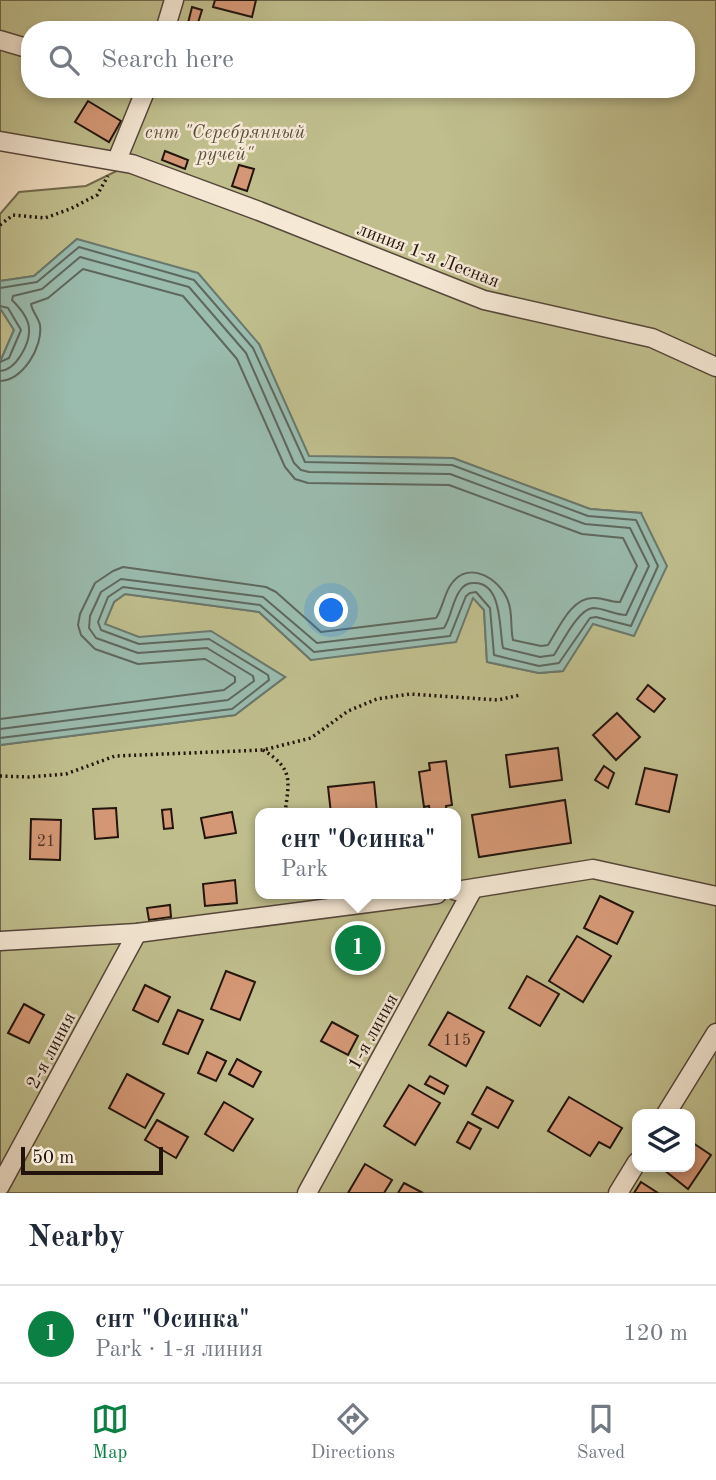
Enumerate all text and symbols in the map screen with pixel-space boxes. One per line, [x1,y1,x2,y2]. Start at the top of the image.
search box [21,21,695,98]
icon: search [45,41,83,79]
text: Search here [101,47,234,73]
park label: снт "Серебрянный ручей" [145,123,305,165]
street label: линия 1-я Лесная [355,221,502,292]
your location [314,593,348,627]
popup [255,808,461,899]
text: снт "Осинка" [281,827,435,853]
house number: 21 [37,834,55,850]
text: Park [281,858,328,881]
pin: 1 [335,922,381,974]
street label: 1-я линия [346,991,403,1073]
street label: 2-я линия [24,1010,80,1093]
house number: 115 [443,1033,471,1049]
map controls [632,1109,695,1172]
button: layers [632,1109,695,1172]
scale bar [21,1144,163,1176]
text: 50 m [32,1149,74,1168]
text: Nearby [28,1223,125,1253]
text: снт "Осинка" [95,1307,249,1333]
text: 1 [44,1322,58,1345]
text: 120 m [623,1322,688,1345]
text: Park · 1-я линия [95,1338,263,1361]
tab: Map [91,1400,129,1465]
tab: Directions [311,1400,395,1465]
tab: Saved [577,1400,625,1465]

